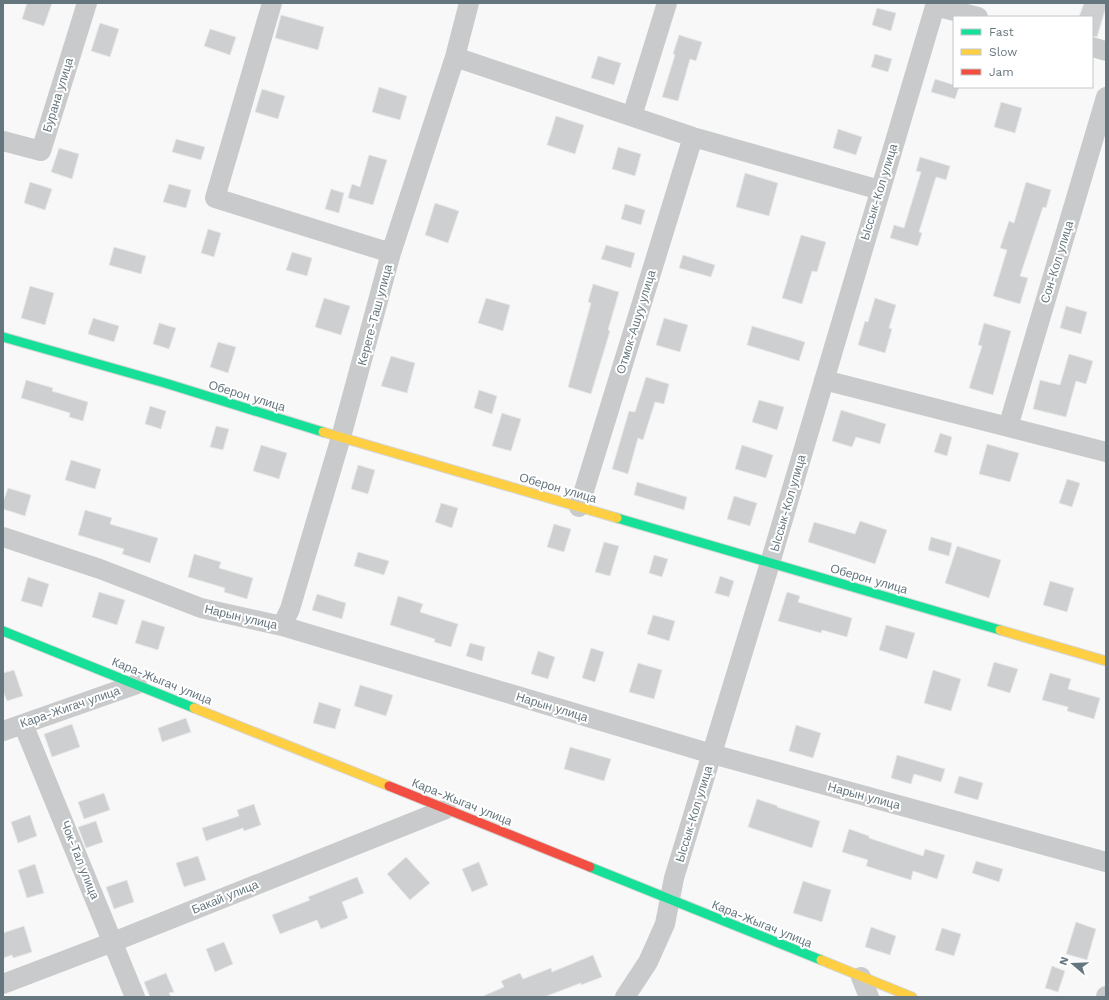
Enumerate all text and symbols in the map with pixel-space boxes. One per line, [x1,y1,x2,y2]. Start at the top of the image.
legend [953,16,1093,88]
text: Fast [989,25,1014,39]
text: Slow [989,45,1017,59]
street label: Бурана улица [40,56,76,134]
text: Jam [989,65,1014,79]
street label: Ыссык-Кол улица [858,142,900,242]
street label: Сон-Кол улица [1038,219,1076,305]
street label: Кереге-Таш улица [355,263,395,367]
street label: Отмок-Ашуу улица [614,268,659,376]
street label: Оберон улица [207,378,288,414]
street label: Ыссык-Кол улица [767,453,809,553]
street label: Оберон улица [518,470,599,506]
street label: Оберон улица [829,561,910,597]
street label: Нарын улица [203,602,279,632]
street label: Кара-Жыгач улица [110,655,214,708]
street label: Кара-Жигач улица [18,683,122,731]
street label: Нарын улица [514,689,590,725]
street label: Ыссык-Кол улица [673,764,715,864]
street label: Кара-Жыгач улица [410,776,514,829]
street label: Нарын улица [826,780,902,812]
street label: Чок-Тал улица [58,819,102,902]
street label: Бакай улица [190,877,261,917]
street label: Кара-Жыгач улица [710,898,814,951]
north arrow [1053,944,1093,984]
text: N [1057,955,1071,967]

